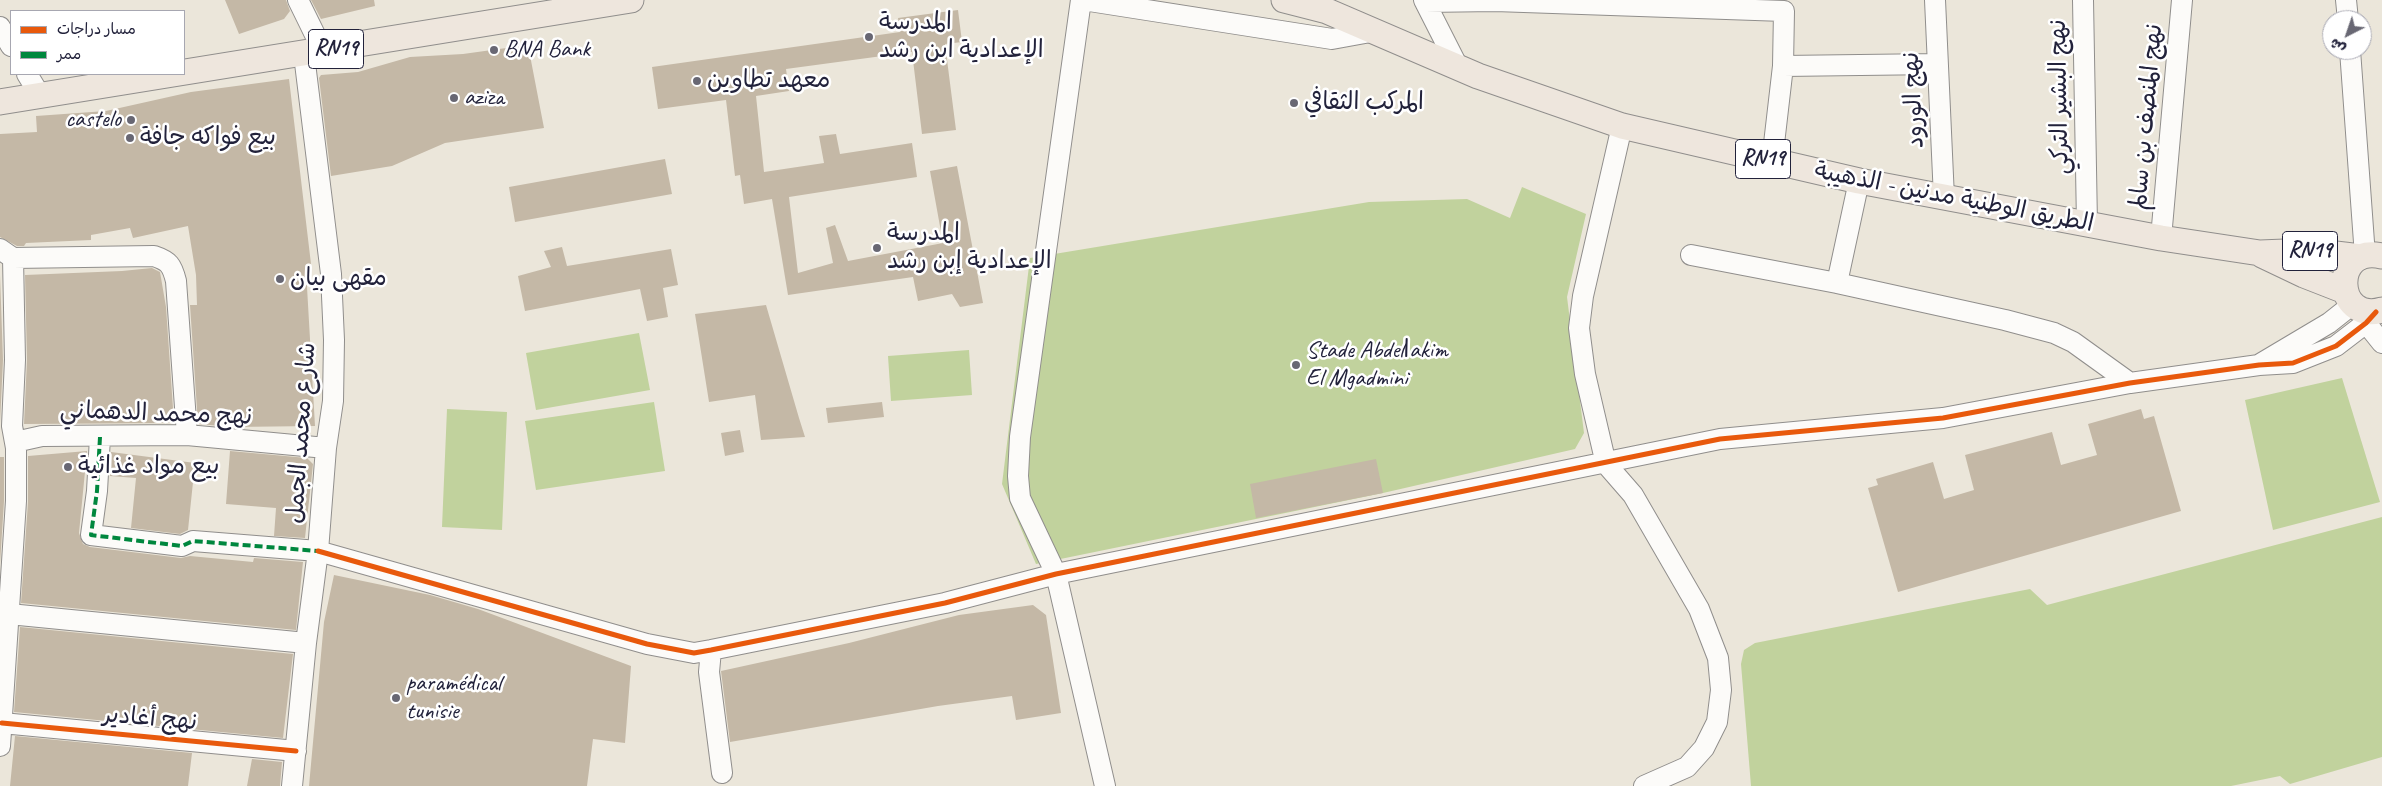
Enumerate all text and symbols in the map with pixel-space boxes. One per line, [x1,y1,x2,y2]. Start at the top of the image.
place label: المدرسة الإعدادية ابن رشد [879,9,1044,65]
legend [10,10,185,75]
north arrow [2322,10,2372,60]
street label: نهج البشير التركي [2044,19,2076,175]
text: مسار دراجات [57,20,136,39]
street label: نهج المنصف بن سالم [2125,23,2169,211]
road number: RN19 [308,30,364,68]
marker: المدرسة الإعدادية ابن رشد [863,31,875,43]
text: ش [2326,34,2349,57]
place label: BNA Bank [504,36,590,64]
marker: BNA Bank [488,44,500,56]
text: ممر [57,45,81,64]
street label: نهج الورود [1897,51,1931,149]
place label: معهد تطاوين [707,67,830,95]
marker: معهد تطاوين [691,75,703,87]
place label: aziza [464,84,504,112]
place label: المركب الثقافي [1304,89,1424,117]
marker: aziza [448,92,460,104]
marker: المركب الثقافي [1288,97,1300,109]
place label: castelo [66,106,121,134]
marker: castelo [125,114,137,126]
place label: بيع فواكه جافة [140,124,276,152]
marker: بيع فواكه جافة [124,132,136,144]
road number: RN19 [1736,140,1790,178]
street label: الطريق الوطنية مدنين - الذهيبة [1812,157,2096,239]
place label: المدرسة الإعدادية إبن رشد [887,220,1052,276]
road number: RN19 [2282,232,2338,270]
marker: المدرسة الإعدادية إبن رشد [871,242,883,254]
place label: مقهى بيان [290,265,387,293]
marker: مقهى بيان [274,273,286,285]
place label: Stade Abdelاakim El Mgadmini [1306,337,1448,393]
street label: شارع محمد الجمل [281,341,323,525]
marker: Stade Abdelاakim El Mgadmini [1290,359,1302,371]
street label: نهج محمد الدهماني [59,396,253,432]
place label: بيع مواد غذائية [78,453,219,481]
marker: بيع مواد غذائية [62,461,74,473]
place label: paramédical tunisie [406,670,501,726]
marker: paramédical tunisie [390,692,402,704]
street label: نهج أغادير [102,701,198,737]

